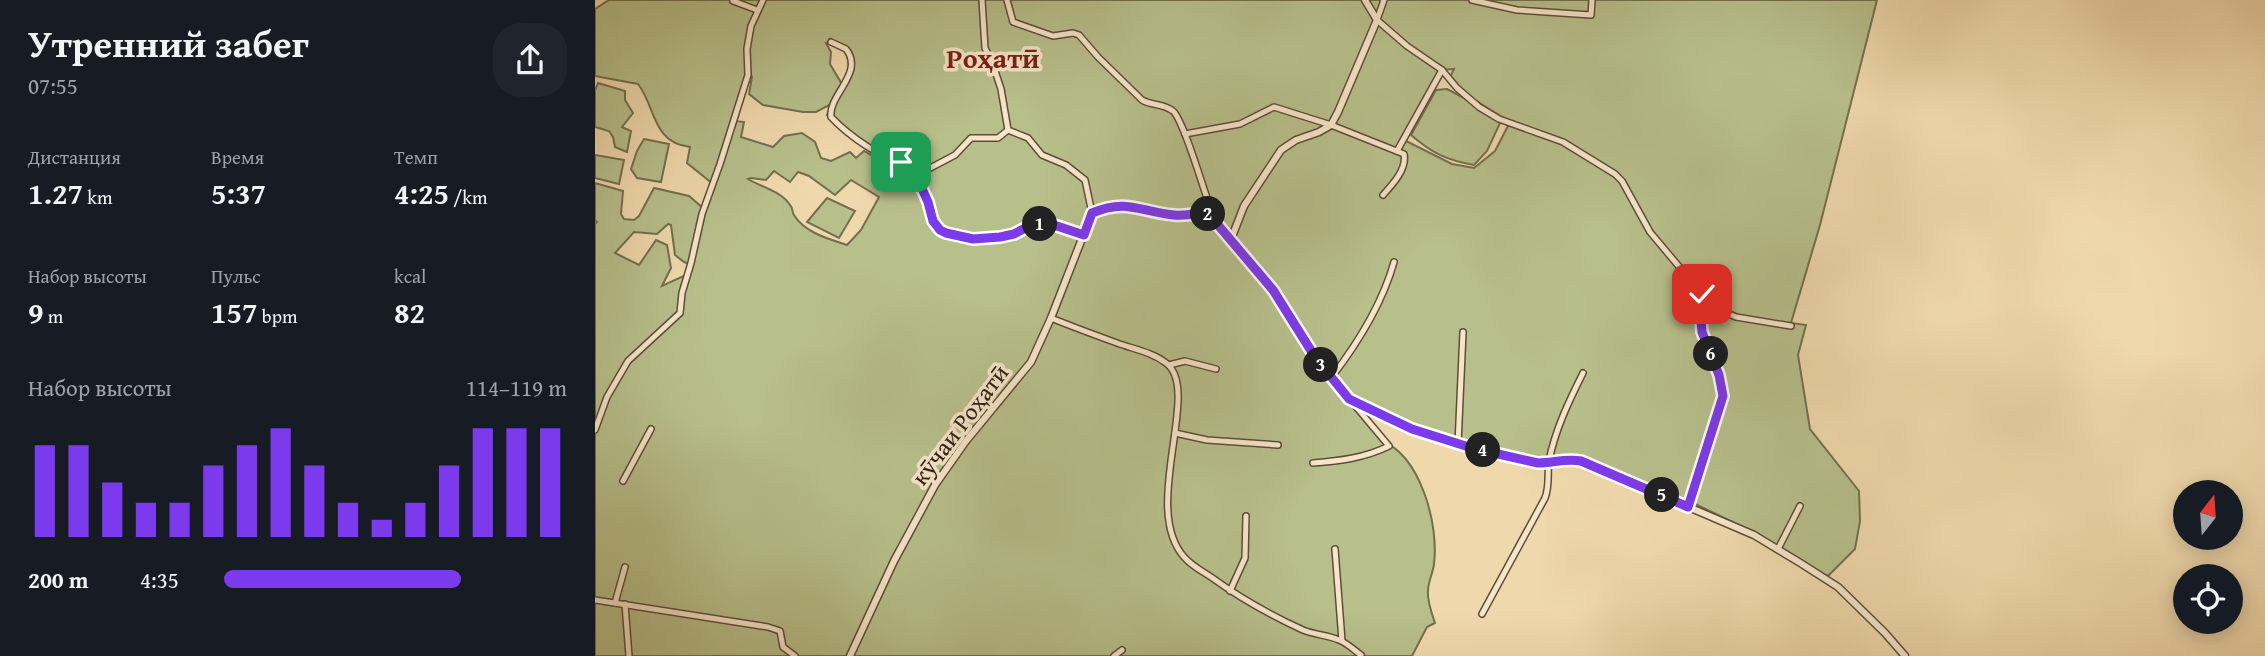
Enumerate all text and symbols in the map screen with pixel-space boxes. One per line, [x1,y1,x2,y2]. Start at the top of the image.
text: Утренний забег [28,15,309,71]
button: share [493,23,567,97]
district label: Роҳатӣ [946,37,1040,78]
text: 07:55 [28,69,78,102]
pin [871,132,931,192]
text: Дистанция [28,143,121,171]
text: Время [211,143,264,171]
text: Темп [394,143,438,171]
icon: arrive [882,143,920,181]
text: 1.27 [28,171,83,215]
text: 5:37 [211,171,266,215]
text: 4:25 [394,171,449,215]
text: km [83,183,112,211]
text: /km [449,183,487,211]
pin: 2 [1191,196,1225,232]
text: 2 [1203,199,1212,227]
pin: 1 [1023,206,1057,242]
text: 1 [1035,209,1044,237]
text: Набор высоты [28,262,147,290]
text: Пульс [211,262,261,290]
text: kcal [394,262,426,290]
pin [1672,264,1732,324]
icon: check [1683,275,1721,313]
text: 9 [28,290,44,334]
text: 157 [211,290,258,334]
text: 82 [394,290,425,334]
text: m [44,302,63,330]
text: bpm [258,302,297,330]
pin: 6 [1693,336,1729,372]
text: 6 [1706,339,1715,367]
pin: 3 [1303,348,1339,382]
text: 3 [1316,350,1325,378]
street label: кӯчаи Роҳатӣ [902,357,1017,493]
text: Набор высоты [28,371,172,404]
text: 114–119 m [466,371,567,404]
pin: 4 [1465,433,1501,468]
text: 4 [1478,435,1487,463]
pin: 5 [1645,477,1679,512]
text: 5 [1657,480,1666,508]
north arrow [2173,480,2243,550]
map controls [2173,480,2243,634]
text: 200 m [28,563,89,596]
text: 4:35 [140,563,179,596]
button: locate [2173,564,2243,634]

